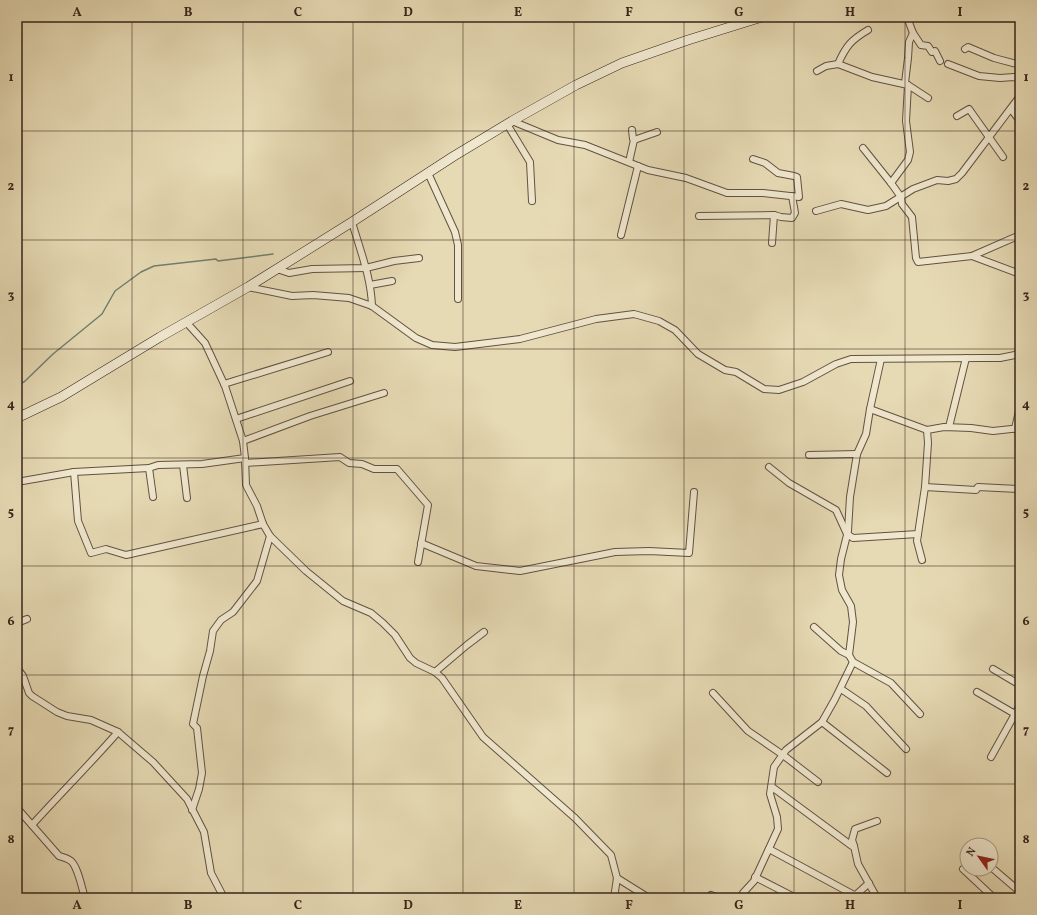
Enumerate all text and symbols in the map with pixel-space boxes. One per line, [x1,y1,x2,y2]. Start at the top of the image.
text: A [72,4,82,22]
text: B [184,4,193,22]
text: C [294,4,302,22]
text: D [403,4,413,22]
text: E [514,4,522,22]
text: F [625,4,633,22]
text: G [734,4,744,22]
text: H [845,4,855,22]
text: I [958,4,963,22]
text: 1 [8,69,14,87]
text: 1 [1023,69,1029,87]
text: 2 [8,178,15,196]
text: 2 [1023,178,1030,196]
text: 3 [8,287,15,305]
text: 3 [1023,287,1030,305]
text: 4 [7,396,15,414]
text: 4 [1022,396,1030,414]
text: 5 [8,504,14,522]
text: 5 [1023,504,1029,522]
text: 6 [7,613,15,631]
text: 6 [1022,613,1030,631]
text: 7 [8,722,14,740]
text: 7 [1023,722,1029,740]
text: 8 [7,831,15,849]
text: 8 [1022,831,1030,849]
north arrow [959,837,999,877]
text: N [963,845,980,860]
text: A [72,897,82,915]
text: B [184,897,193,915]
text: C [294,897,302,915]
text: D [403,897,413,915]
text: E [514,897,522,915]
text: F [625,897,633,915]
text: G [734,897,744,915]
text: H [845,897,855,915]
text: I [958,897,963,915]

